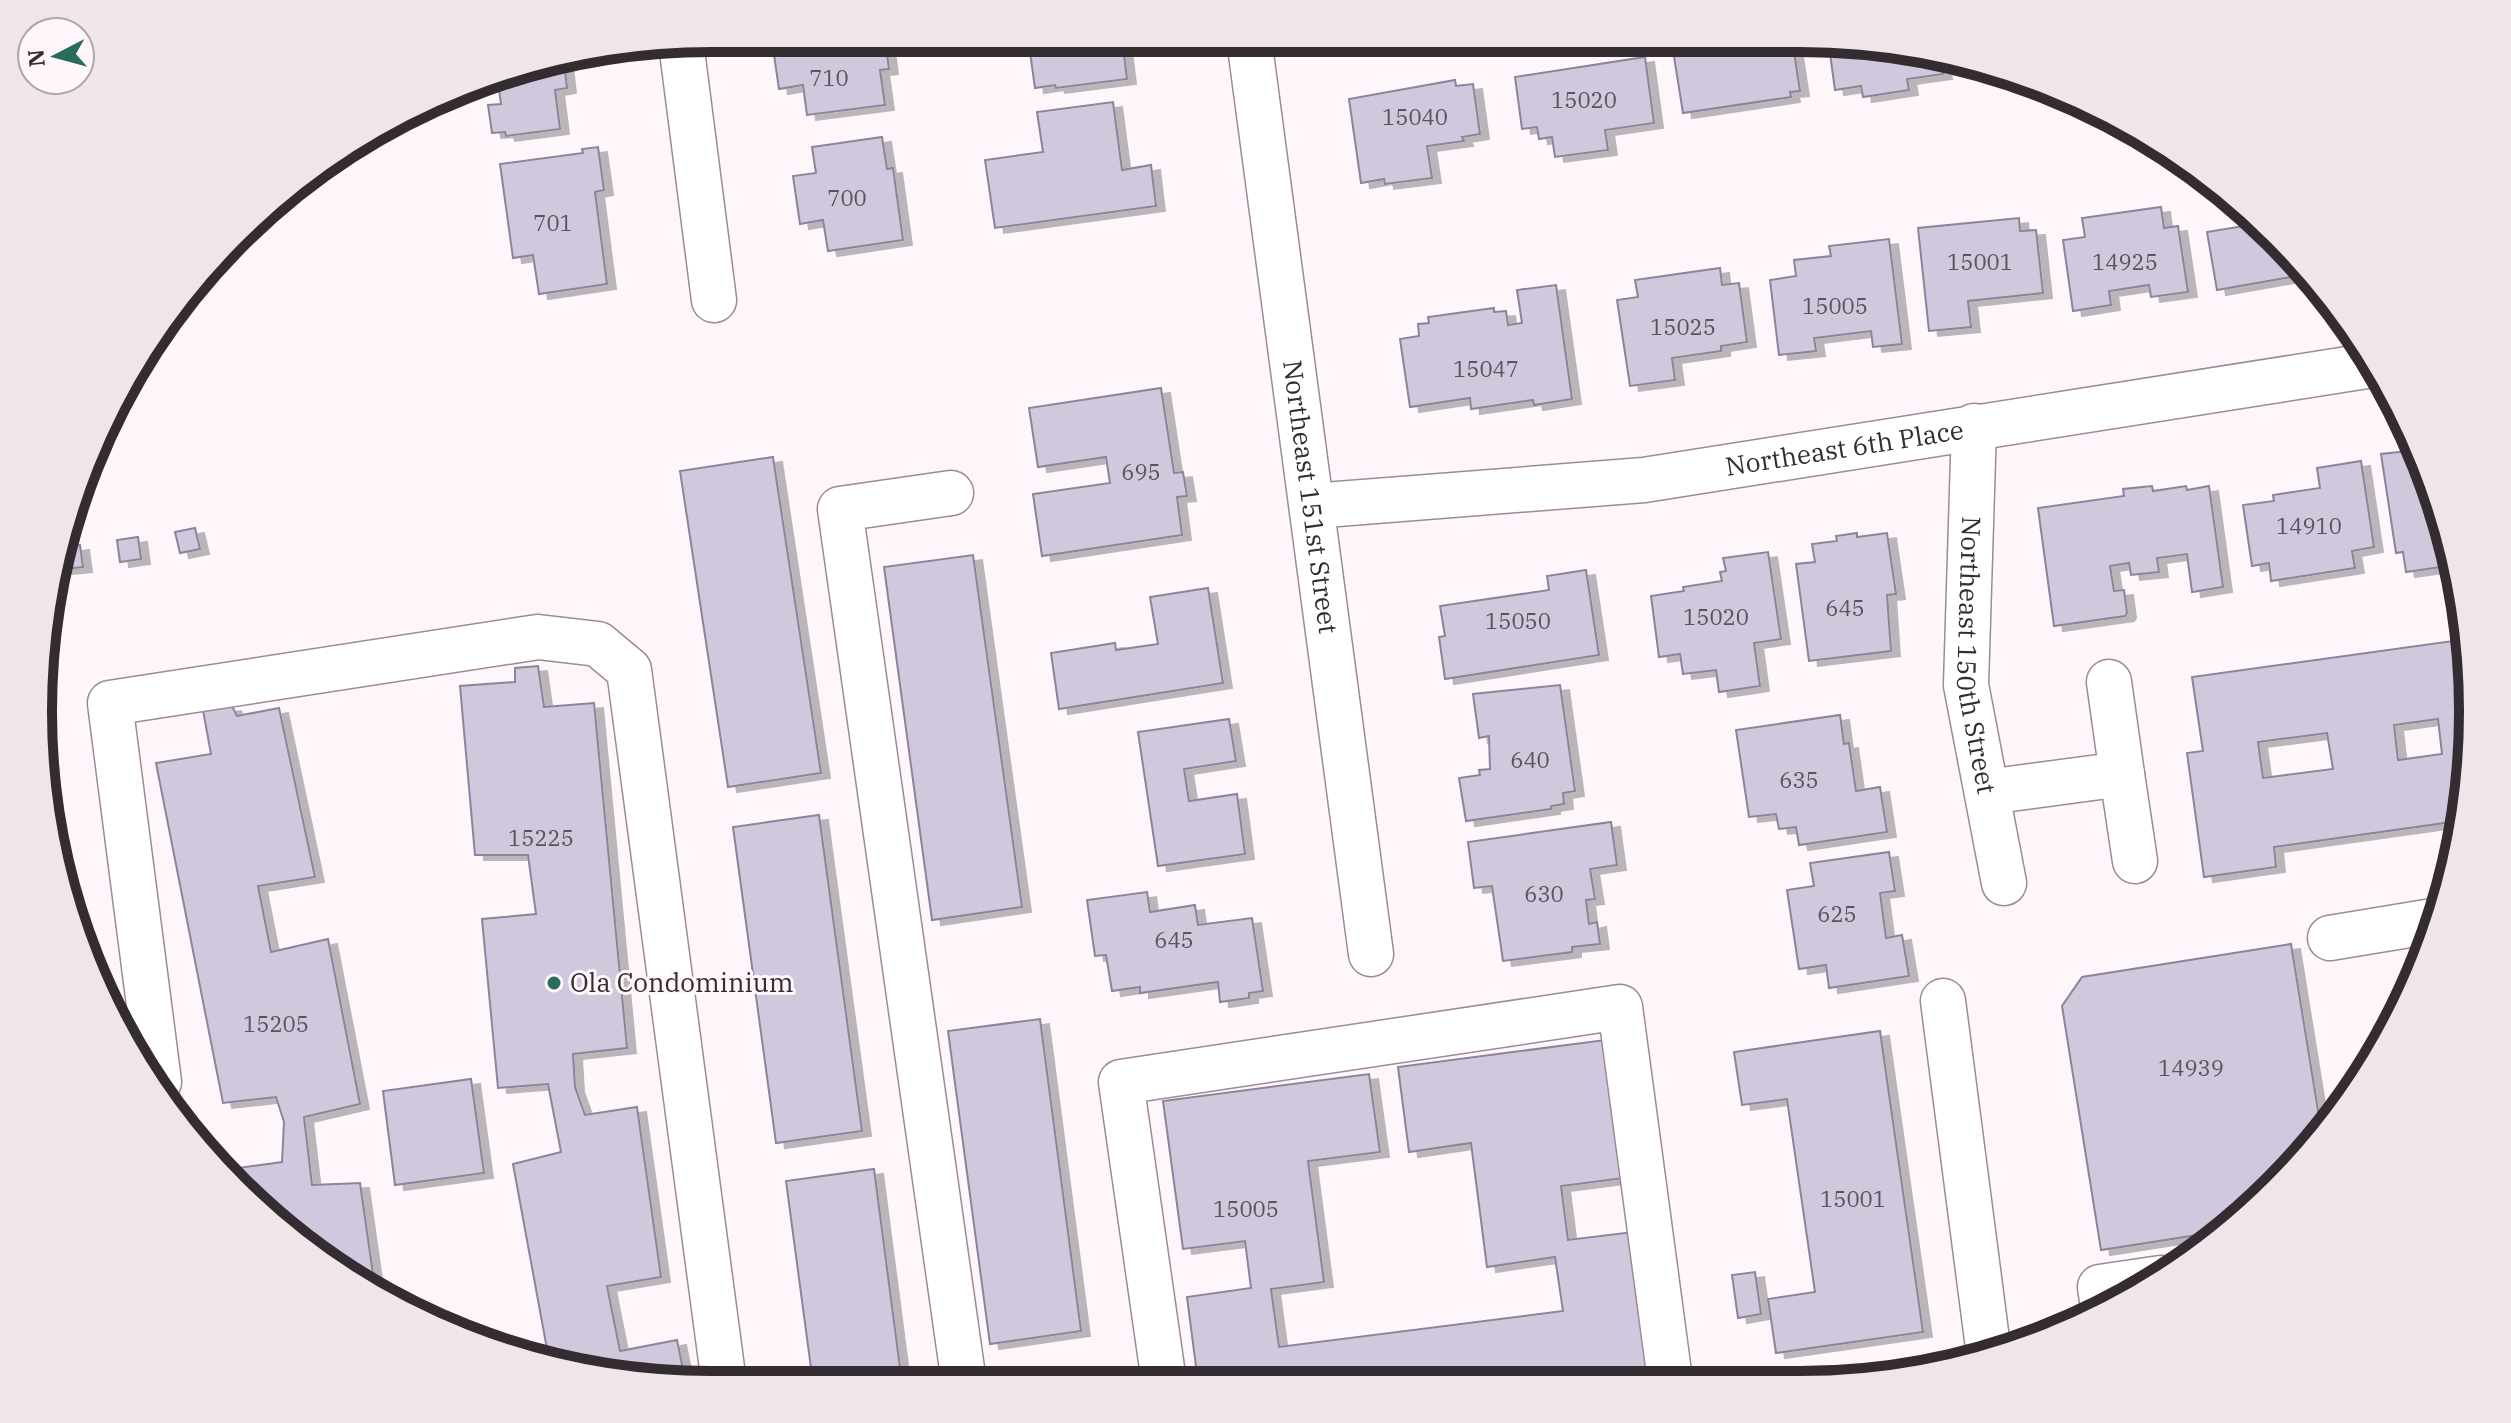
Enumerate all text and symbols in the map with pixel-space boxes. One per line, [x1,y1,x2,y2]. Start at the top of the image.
north arrow [16,16,96,96]
text: N [20,48,51,68]
house number: 710 [809,63,849,92]
house number: 15020 [1551,85,1617,114]
house number: 15040 [1382,102,1448,131]
house number: 700 [827,183,867,212]
house number: 701 [533,208,573,237]
house number: 15001 [1947,247,2013,276]
house number: 14925 [2092,247,2158,276]
house number: 15005 [1802,291,1868,320]
house number: 15025 [1650,312,1716,341]
house number: 15047 [1453,354,1519,383]
street label: Northeast 151st Street [1276,358,1346,636]
street label: Northeast 6th Place [1723,412,1966,483]
house number: 695 [1121,457,1161,486]
house number: 14910 [2276,511,2342,540]
street label: Northeast 150th Street [1950,516,2005,797]
house number: 645 [1825,593,1865,622]
house number: 15020 [1683,602,1749,631]
house number: 15050 [1485,606,1551,635]
house number: 640 [1510,745,1550,774]
house number: 635 [1779,765,1819,794]
house number: 15225 [508,823,574,852]
house number: 630 [1524,879,1564,908]
house number: 625 [1817,899,1857,928]
house number: 645 [1154,925,1194,954]
place label: Ola Condominium [570,965,794,999]
marker: Ola Condominium [545,974,563,992]
house number: 15205 [243,1009,309,1038]
house number: 14939 [2158,1053,2224,1082]
house number: 15001 [1820,1184,1886,1213]
house number: 15005 [1213,1194,1279,1223]

